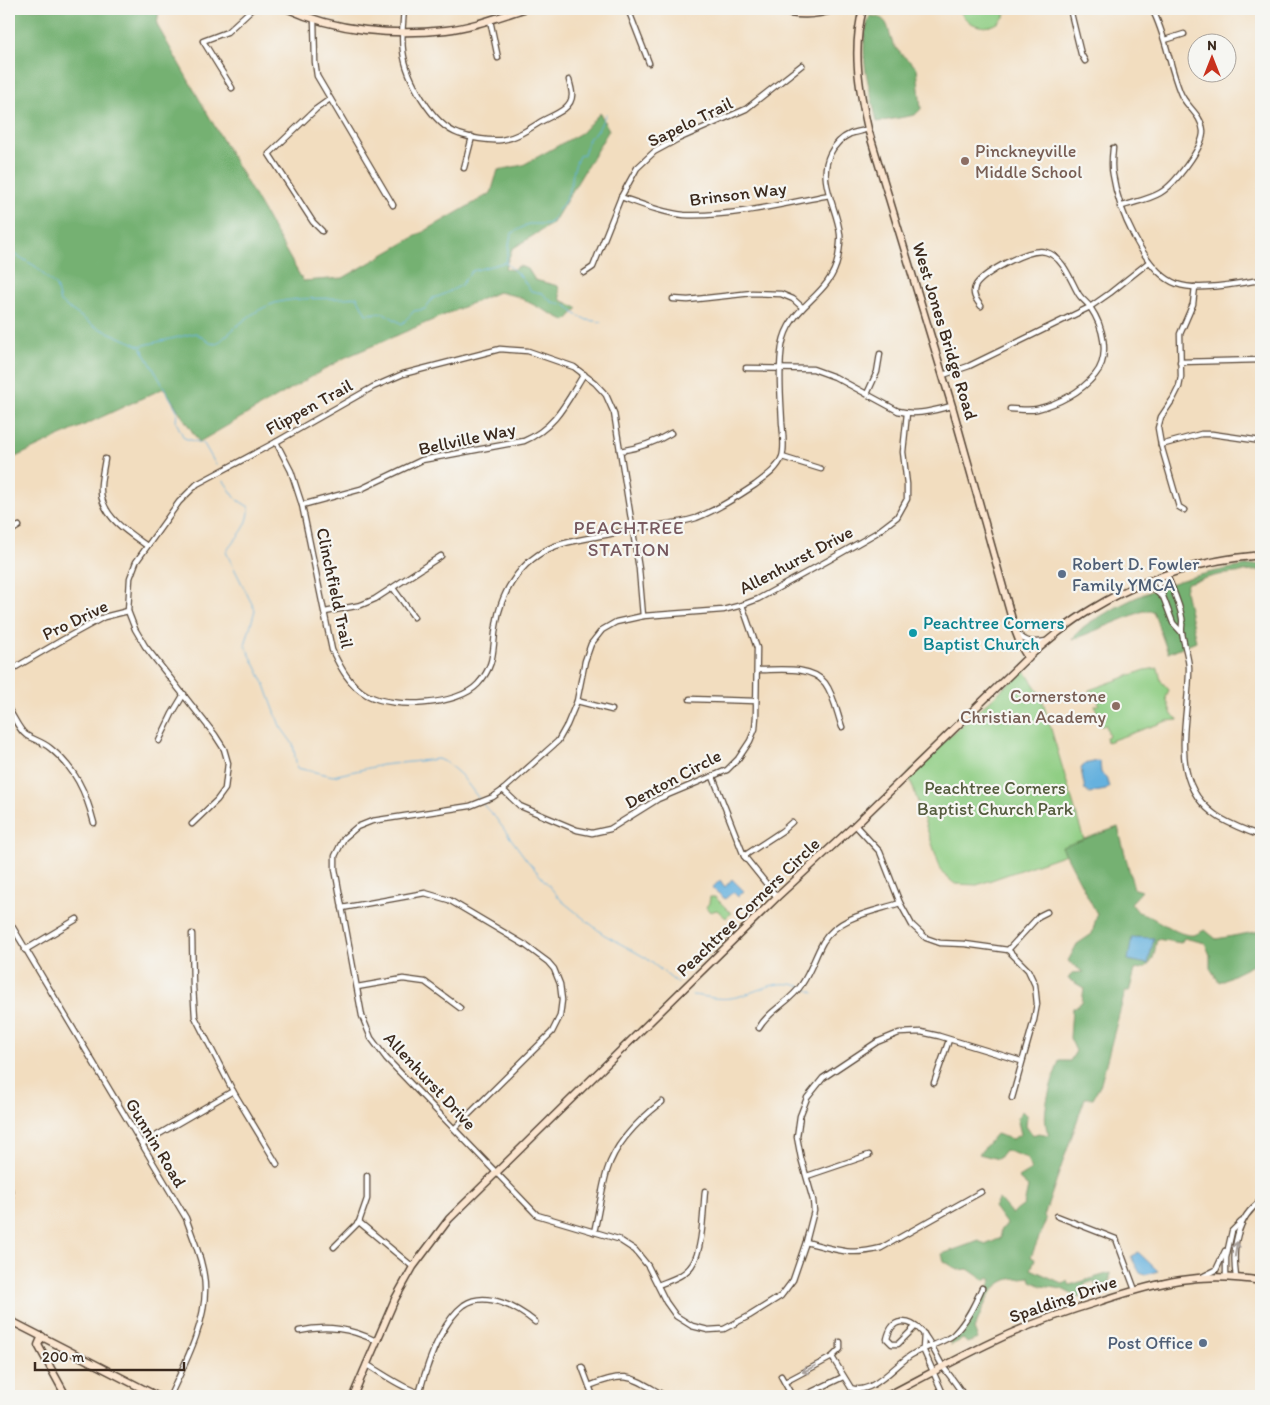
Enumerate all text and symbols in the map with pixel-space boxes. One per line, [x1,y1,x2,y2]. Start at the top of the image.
north arrow [1188,32,1238,82]
text: N [1207,37,1217,54]
street label: Sapelo Trail [644,92,736,152]
place label: Pinckneyville Middle School [975,140,1082,183]
marker: Pinckneyville Middle School [959,155,971,167]
street label: Brinson Way [688,177,788,211]
street label: West Jones Bridge Road [908,240,983,423]
street label: Flippen Trail [262,374,356,440]
street label: Bellville Way [416,418,518,460]
district label: PEACHTREE STATION [574,516,684,561]
street label: Allenhurst Drive [735,521,857,599]
street label: Clinchfield Trail [311,526,359,650]
place label: Robert D. Fowler Family YMCA [1072,553,1200,596]
marker: Robert D. Fowler Family YMCA [1056,568,1068,580]
street label: Pro Drive [38,595,112,645]
place label: Peachtree Corners Baptist Church [923,612,1065,655]
marker: Peachtree Corners Baptist Church [907,627,919,639]
place label: Cornerstone Christian Academy [960,685,1106,728]
marker: Cornerstone Christian Academy [1110,700,1122,712]
street label: Denton Circle [621,744,725,814]
park label: Peachtree Corners Baptist Church Park [917,777,1074,820]
street label: Peachtree Corners Circle [672,833,824,981]
street label: Allenhurst Drive [379,1027,481,1135]
street label: Gunnin Road [121,1094,191,1192]
one-way arrow [1231,1241,1241,1257]
street label: Spalding Drive [1006,1270,1120,1328]
place label: Post Office [1107,1332,1193,1354]
marker: Post Office [1197,1337,1209,1349]
scale bar [35,1340,184,1372]
text: 200 m [42,1348,85,1366]
one-way arrow [801,1364,816,1374]

